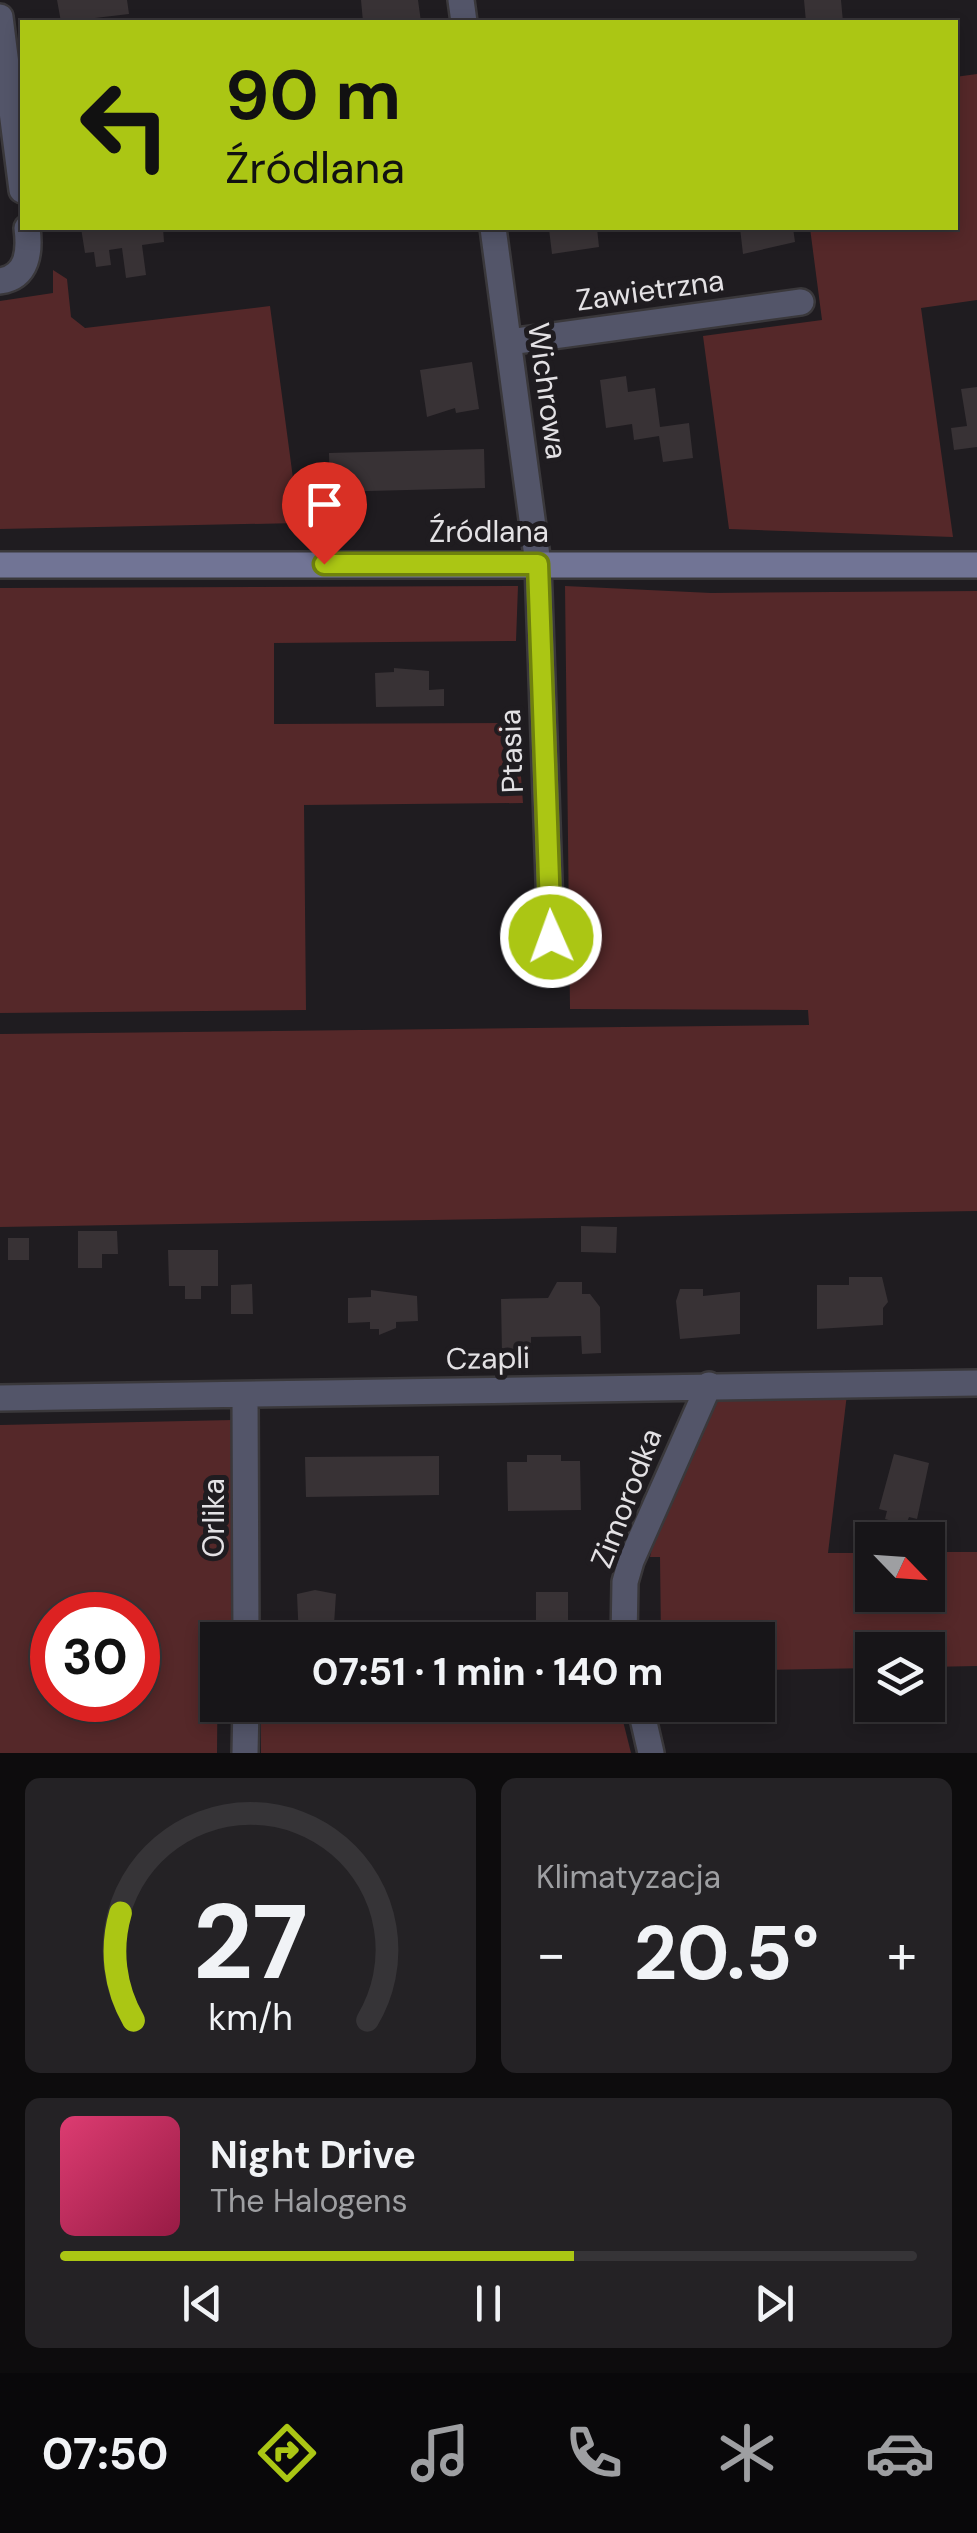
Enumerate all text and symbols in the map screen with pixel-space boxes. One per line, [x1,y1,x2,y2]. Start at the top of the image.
text: 90 m [225,50,401,141]
icon: left [60,60,190,190]
text: Źródlana [225,138,405,197]
street label: Zawietrzna [574,260,726,320]
street label: Wichrowa [519,320,577,462]
pin [282,462,367,565]
icon: arrive [297,477,352,532]
street label: Źródlana [429,512,549,551]
street label: Ptasia [490,708,532,794]
position arrow [499,885,603,989]
street label: Czapli [446,1338,530,1378]
street label: Zimorodka [582,1423,670,1573]
street label: Orlika [194,1478,233,1558]
north arrow [855,1522,945,1612]
map controls [855,1522,945,1722]
speed limit sign: 30 [30,1592,160,1722]
button: layers [855,1632,945,1722]
text: 07:51 · 1 min · 140 m [312,1647,663,1697]
text: Klimatyzacja [536,1856,721,1898]
text: 27 [193,1875,308,2010]
text: 20.5° [634,1905,819,2002]
text: − [536,1918,566,1990]
text: + [887,1918,917,1990]
text: km/h [208,1995,293,2041]
text: Night Drive [210,2130,416,2180]
text: The Halogens [210,2180,408,2222]
icon: previous [175,2276,230,2331]
icon: pause [461,2276,516,2331]
icon: next [747,2276,802,2331]
icon: directions [252,2418,322,2488]
icon: music [405,2418,475,2488]
icon: phone [559,2418,629,2488]
icon: climate [712,2418,782,2488]
icon: car [865,2418,935,2488]
text: 07:50 [42,2424,168,2483]

